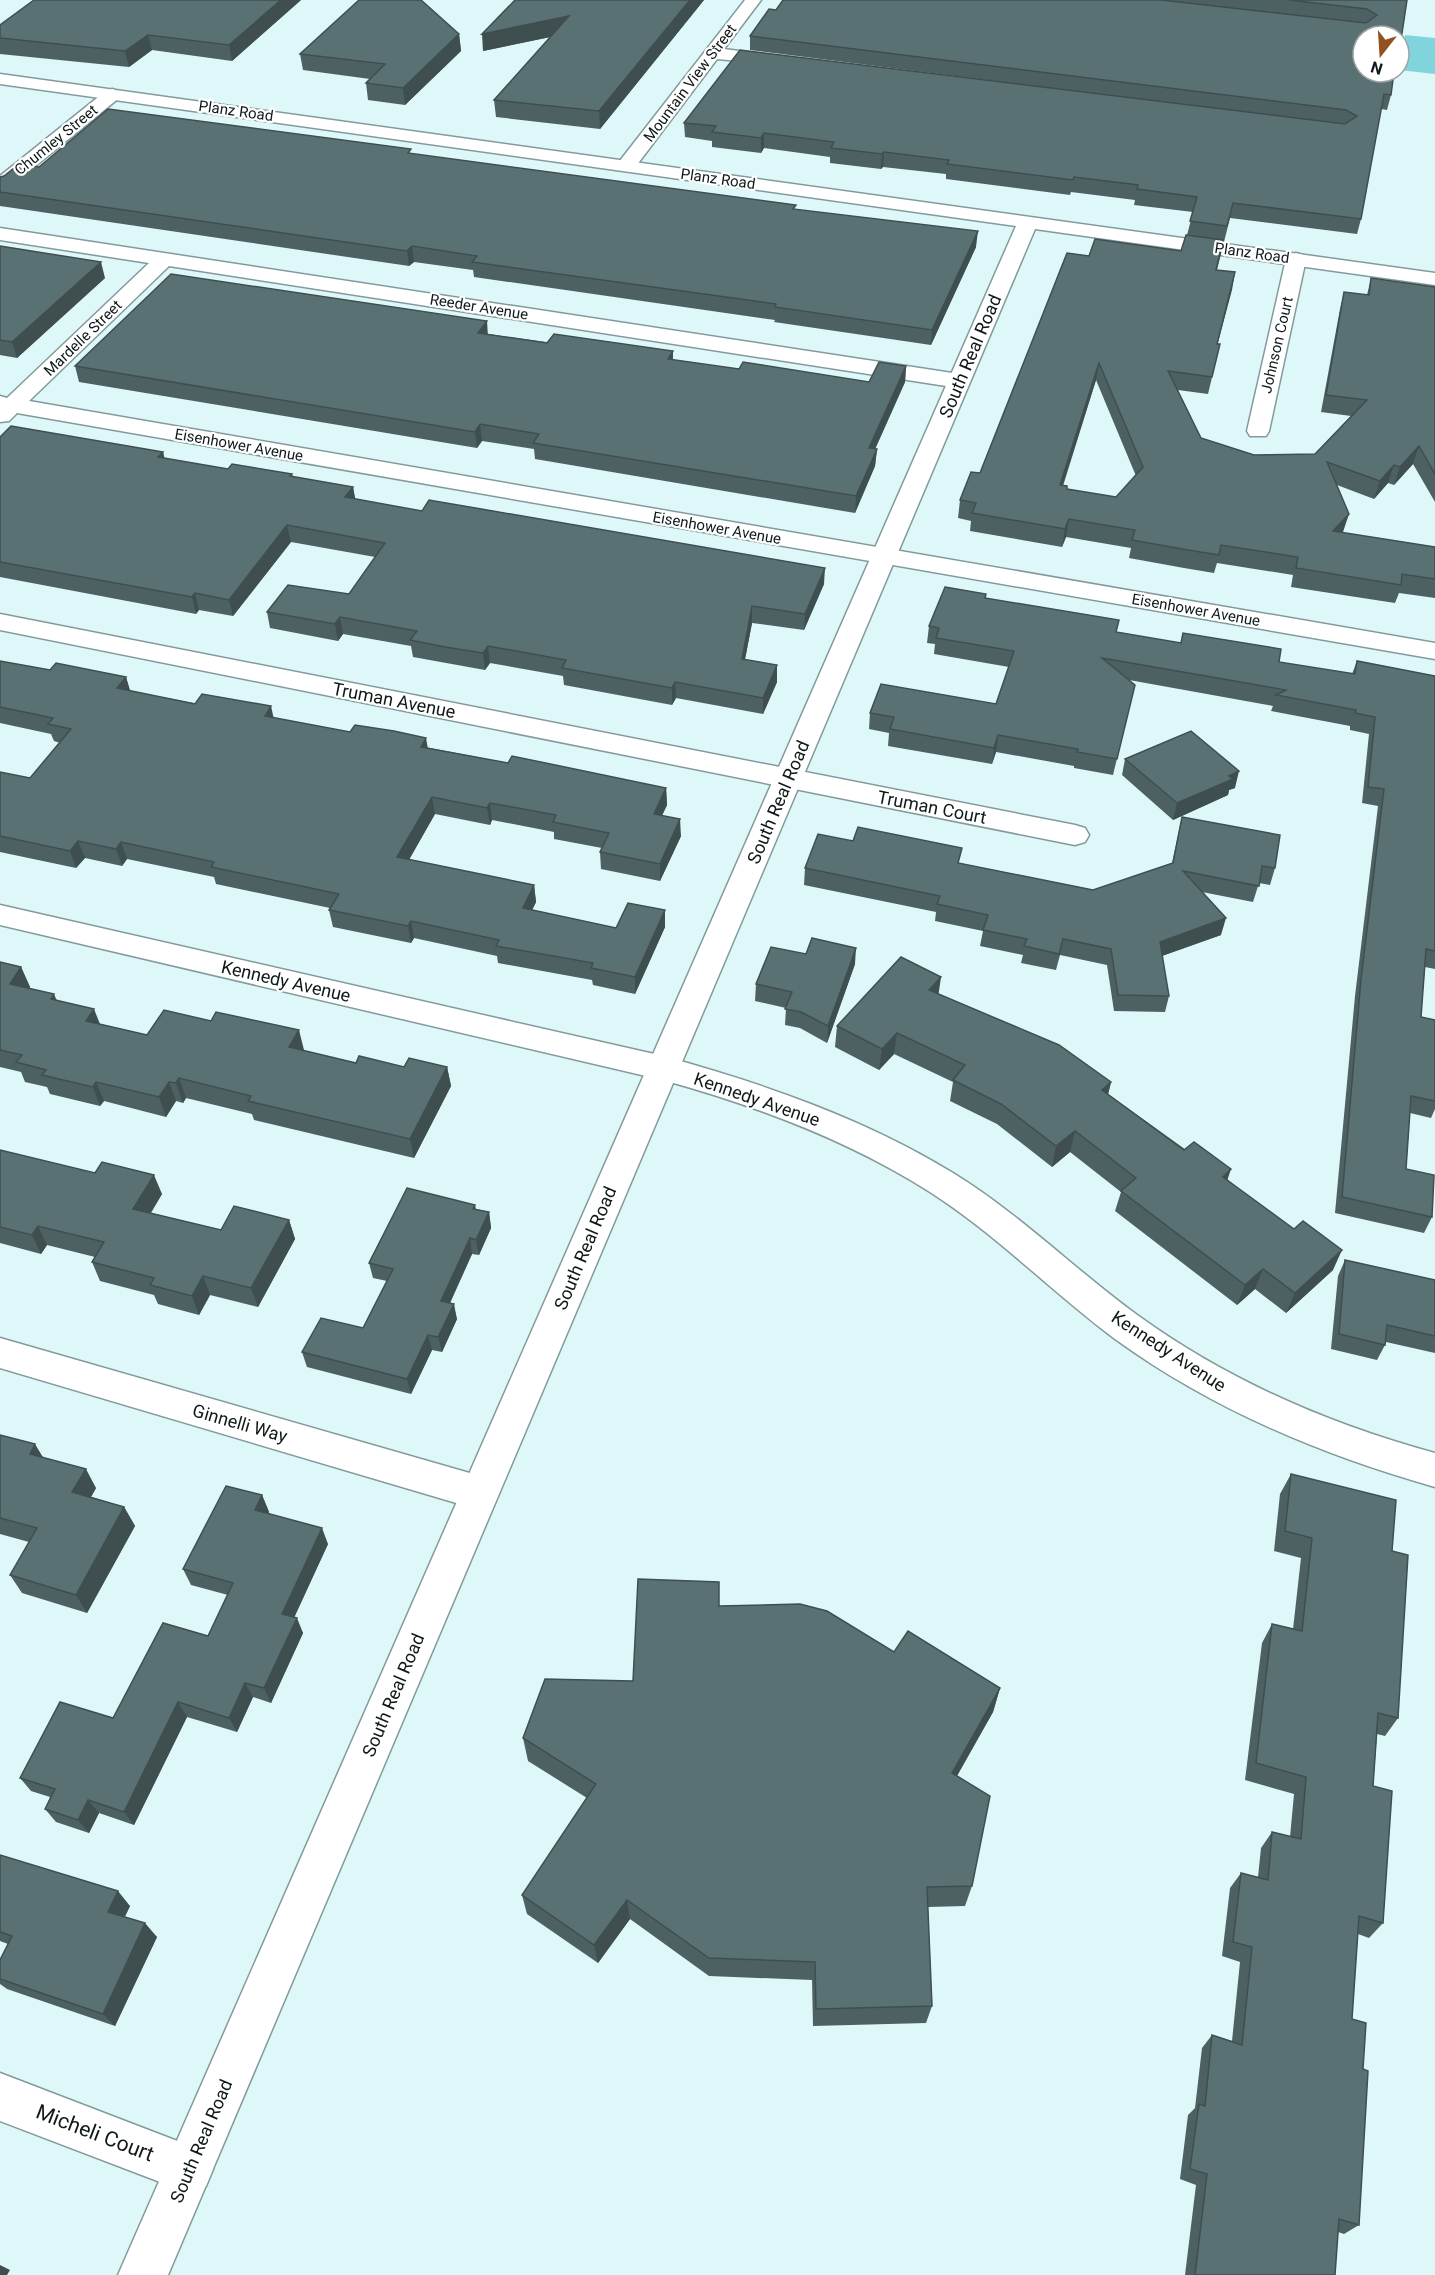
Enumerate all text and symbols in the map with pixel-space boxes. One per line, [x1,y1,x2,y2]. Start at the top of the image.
street label: Mountain View Street [640,21,740,145]
north arrow [1351,24,1411,84]
text: N [1369,57,1385,79]
street label: Planz Road [198,97,274,125]
street label: Chumley Street [11,101,101,179]
street label: Planz Road [680,165,756,193]
street label: Planz Road [1214,239,1290,267]
street label: Reeder Avenue [428,290,530,324]
street label: South Real Road [935,291,1005,421]
street label: Johnson Court [1257,295,1297,395]
street label: Mardelle Street [40,296,126,380]
street label: Eisenhower Avenue [173,425,305,465]
street label: Eisenhower Avenue [651,508,783,548]
street label: Eisenhower Avenue [1130,590,1262,630]
street label: Truman Avenue [331,678,457,722]
street label: South Real Road [743,737,813,867]
street label: Truman Court [876,786,988,828]
street label: Kennedy Avenue [219,956,353,1006]
street label: Kennedy Avenue [691,1068,823,1130]
street label: South Real Road [550,1183,620,1313]
street label: Kennedy Avenue [1108,1306,1230,1396]
street label: Ginnelli Way [190,1399,290,1447]
street label: South Real Road [358,1630,428,1760]
street label: South Real Road [166,2076,236,2206]
street label: Micheli Court [33,2100,157,2167]

